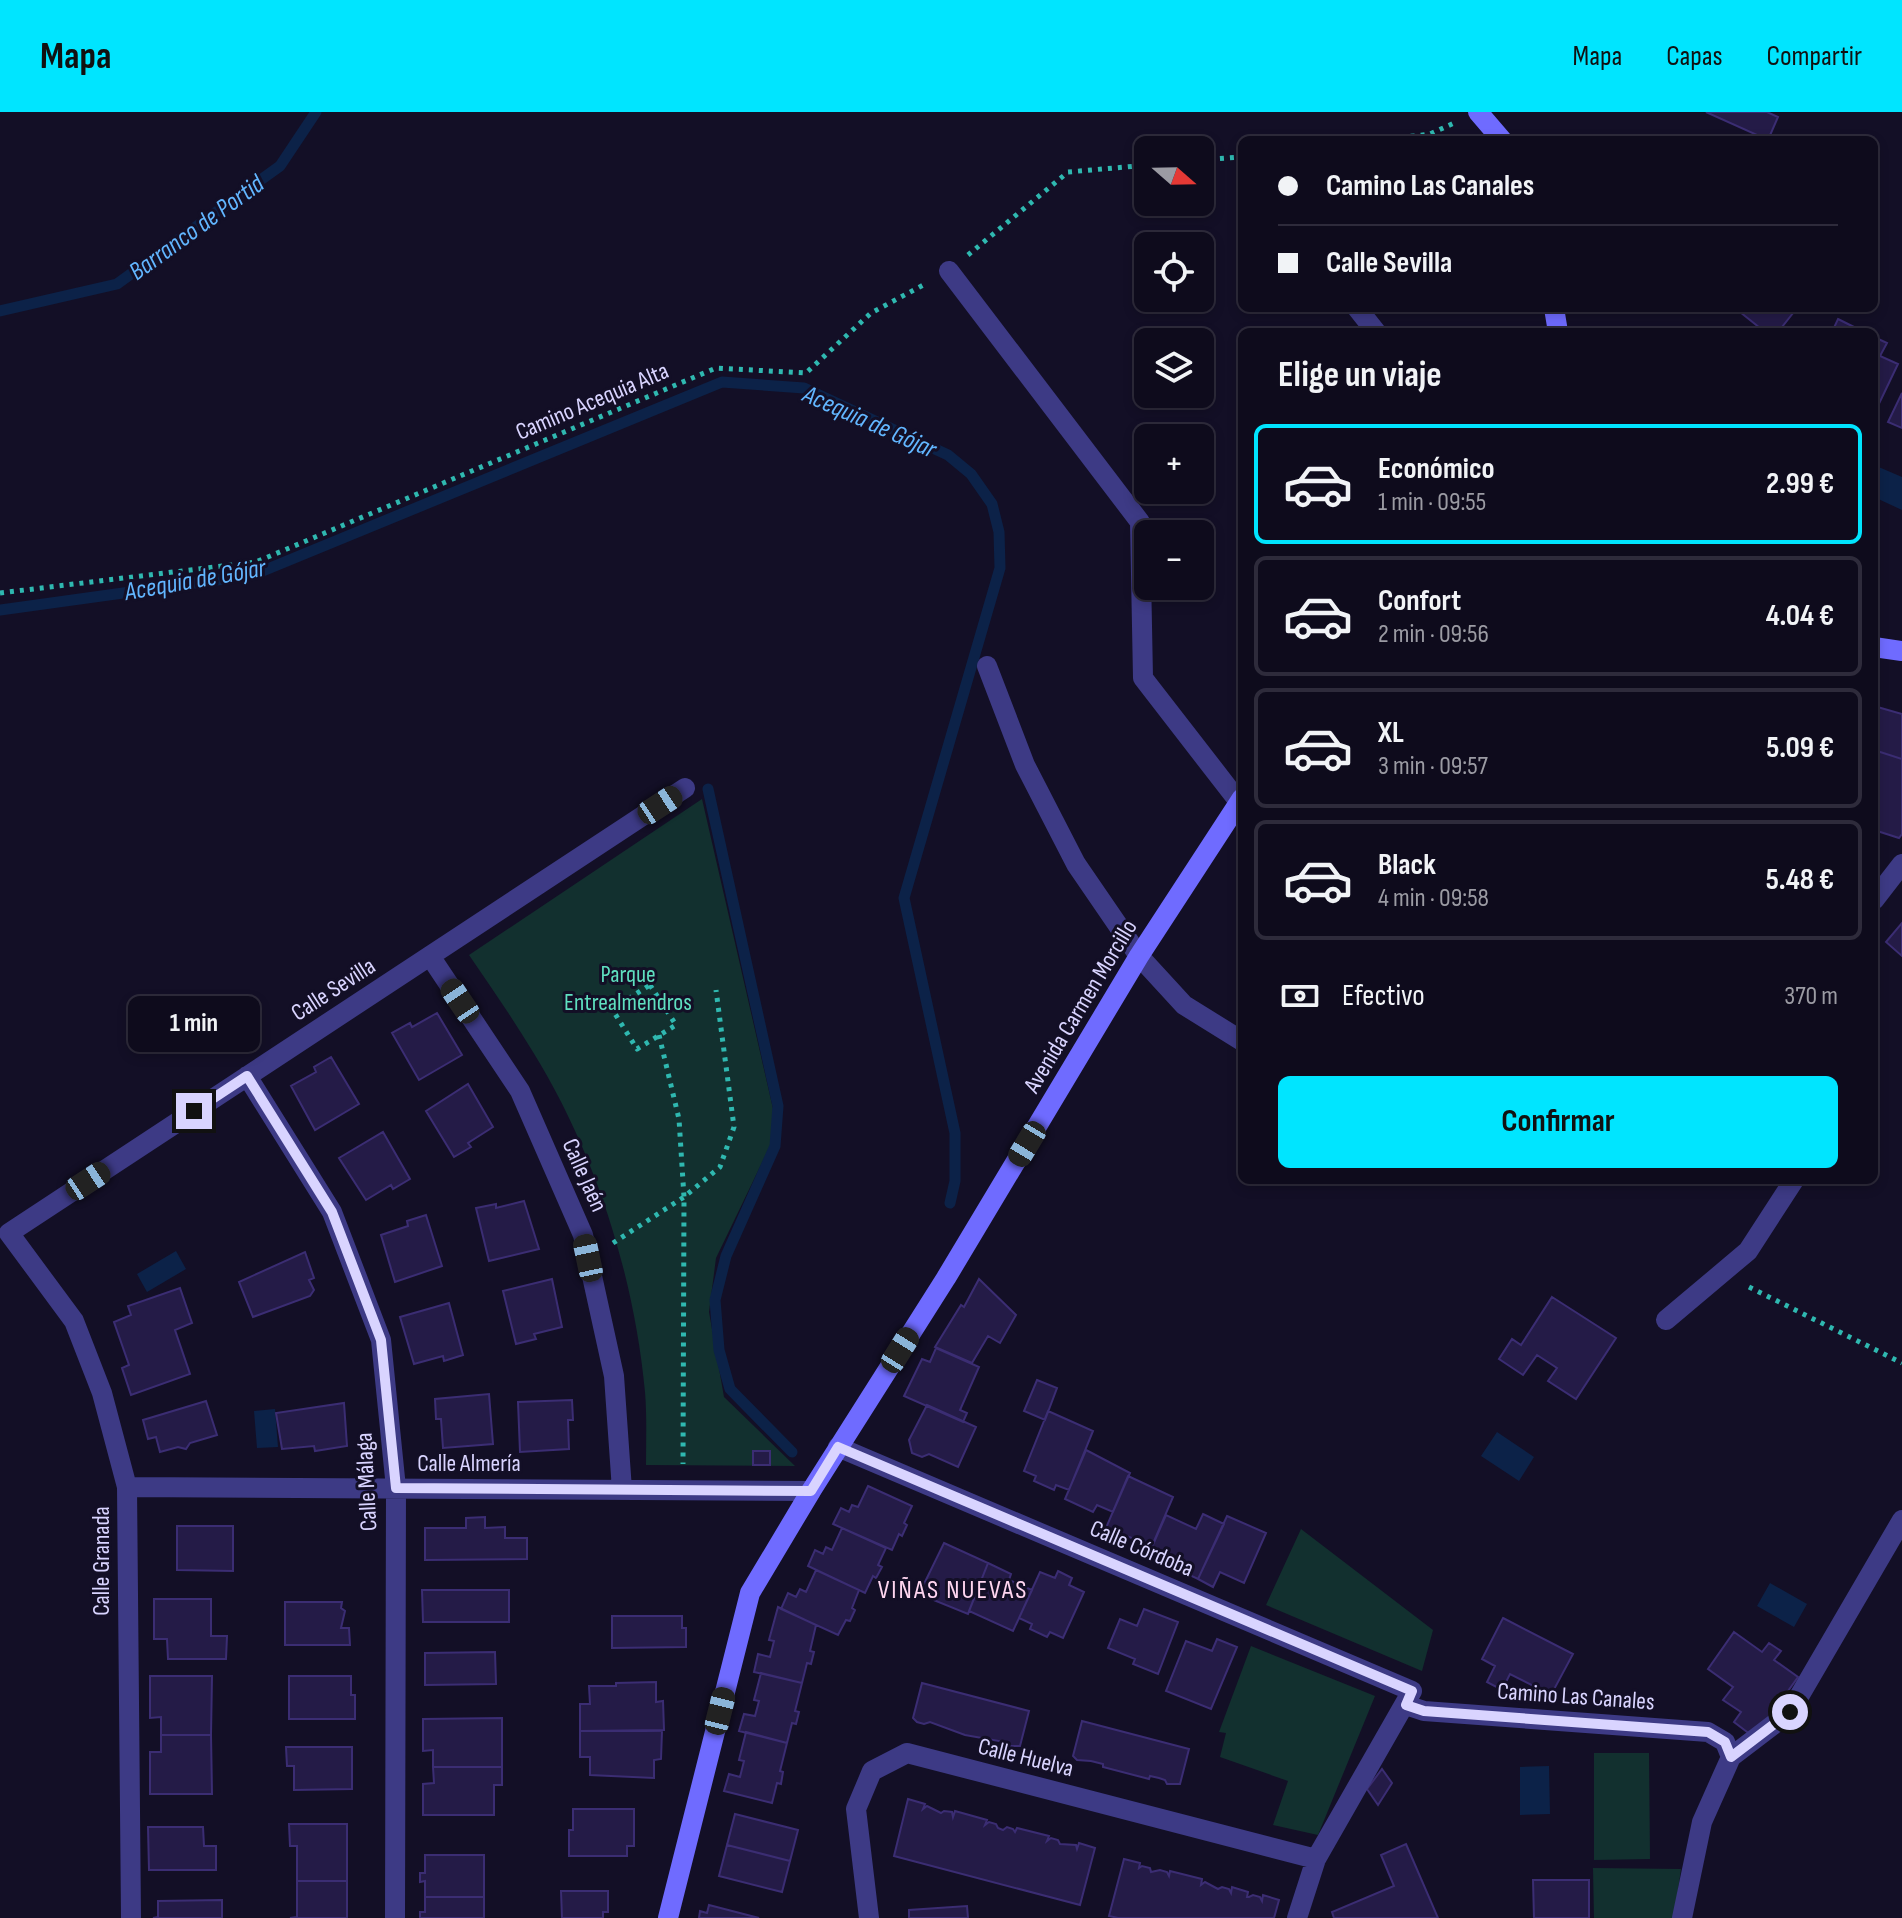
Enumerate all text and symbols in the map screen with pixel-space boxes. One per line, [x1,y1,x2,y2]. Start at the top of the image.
text: Mapa [40,34,112,79]
text: Mapa [1573,40,1622,73]
text: Capas [1666,40,1723,73]
text: Compartir [1767,40,1862,73]
north arrow [1134,136,1214,216]
map controls [1134,136,1214,600]
water label: Barranco de Portid [123,168,272,288]
text: Camino Las Canales [1326,168,1534,204]
button: locate [1134,232,1214,312]
text: Calle Sevilla [1326,245,1452,281]
button: layers [1134,328,1214,408]
text: Elige un viaje [1278,354,1442,397]
street label: Camino Acequia Alta [511,356,673,447]
water label: Acequia de Gójar [797,379,942,466]
button: + [1134,424,1214,504]
icon: car [1282,448,1354,520]
text: Económico [1378,451,1495,487]
text: 2.99 € [1766,466,1834,502]
text: 1 min · 09:55 [1378,487,1486,518]
button: − [1134,520,1214,600]
water label: Acequia de Gójar [121,553,270,608]
icon: car [1282,580,1354,652]
text: Confort [1378,583,1461,619]
text: 4.04 € [1766,598,1834,634]
text: 2 min · 09:56 [1378,619,1489,650]
icon: car [1282,712,1354,784]
text: XL [1378,715,1404,751]
text: 5.09 € [1766,730,1834,766]
text: 3 min · 09:57 [1378,751,1488,782]
car [633,782,687,828]
icon: car [1282,844,1354,916]
text: Black [1378,847,1436,883]
text: 5.48 € [1766,862,1834,898]
text: 4 min · 09:58 [1378,883,1489,914]
street label: Avenida Carmen Morcillo [1017,914,1144,1099]
street label: Calle Sevilla [286,952,381,1027]
park label: Parque Entrealmendros [564,960,692,1017]
car [437,974,483,1028]
icon: cash [1278,974,1322,1018]
text: Efectivo [1342,978,1425,1014]
text: 370 m [1784,981,1838,1012]
callout: 1 min [128,995,260,1051]
text: 1 min [170,1008,218,1039]
button: Confirmar [1278,1076,1838,1168]
route end [176,1093,212,1129]
car [1004,1117,1050,1171]
street label: Calle Jaén [556,1134,613,1216]
car [61,1158,115,1204]
car [571,1232,605,1284]
car [877,1323,923,1377]
street label: Calle Málaga [349,1432,384,1532]
street label: Calle Almería [417,1449,521,1478]
street label: Calle Granada [87,1506,116,1616]
street label: Calle Córdoba [1086,1514,1198,1583]
district label: VIÑAS NUEVAS [878,1575,1028,1606]
street label: Camino Las Canales [1496,1677,1656,1716]
car [703,1685,737,1737]
route start [1772,1694,1808,1730]
street label: Calle Huelva [975,1732,1077,1783]

